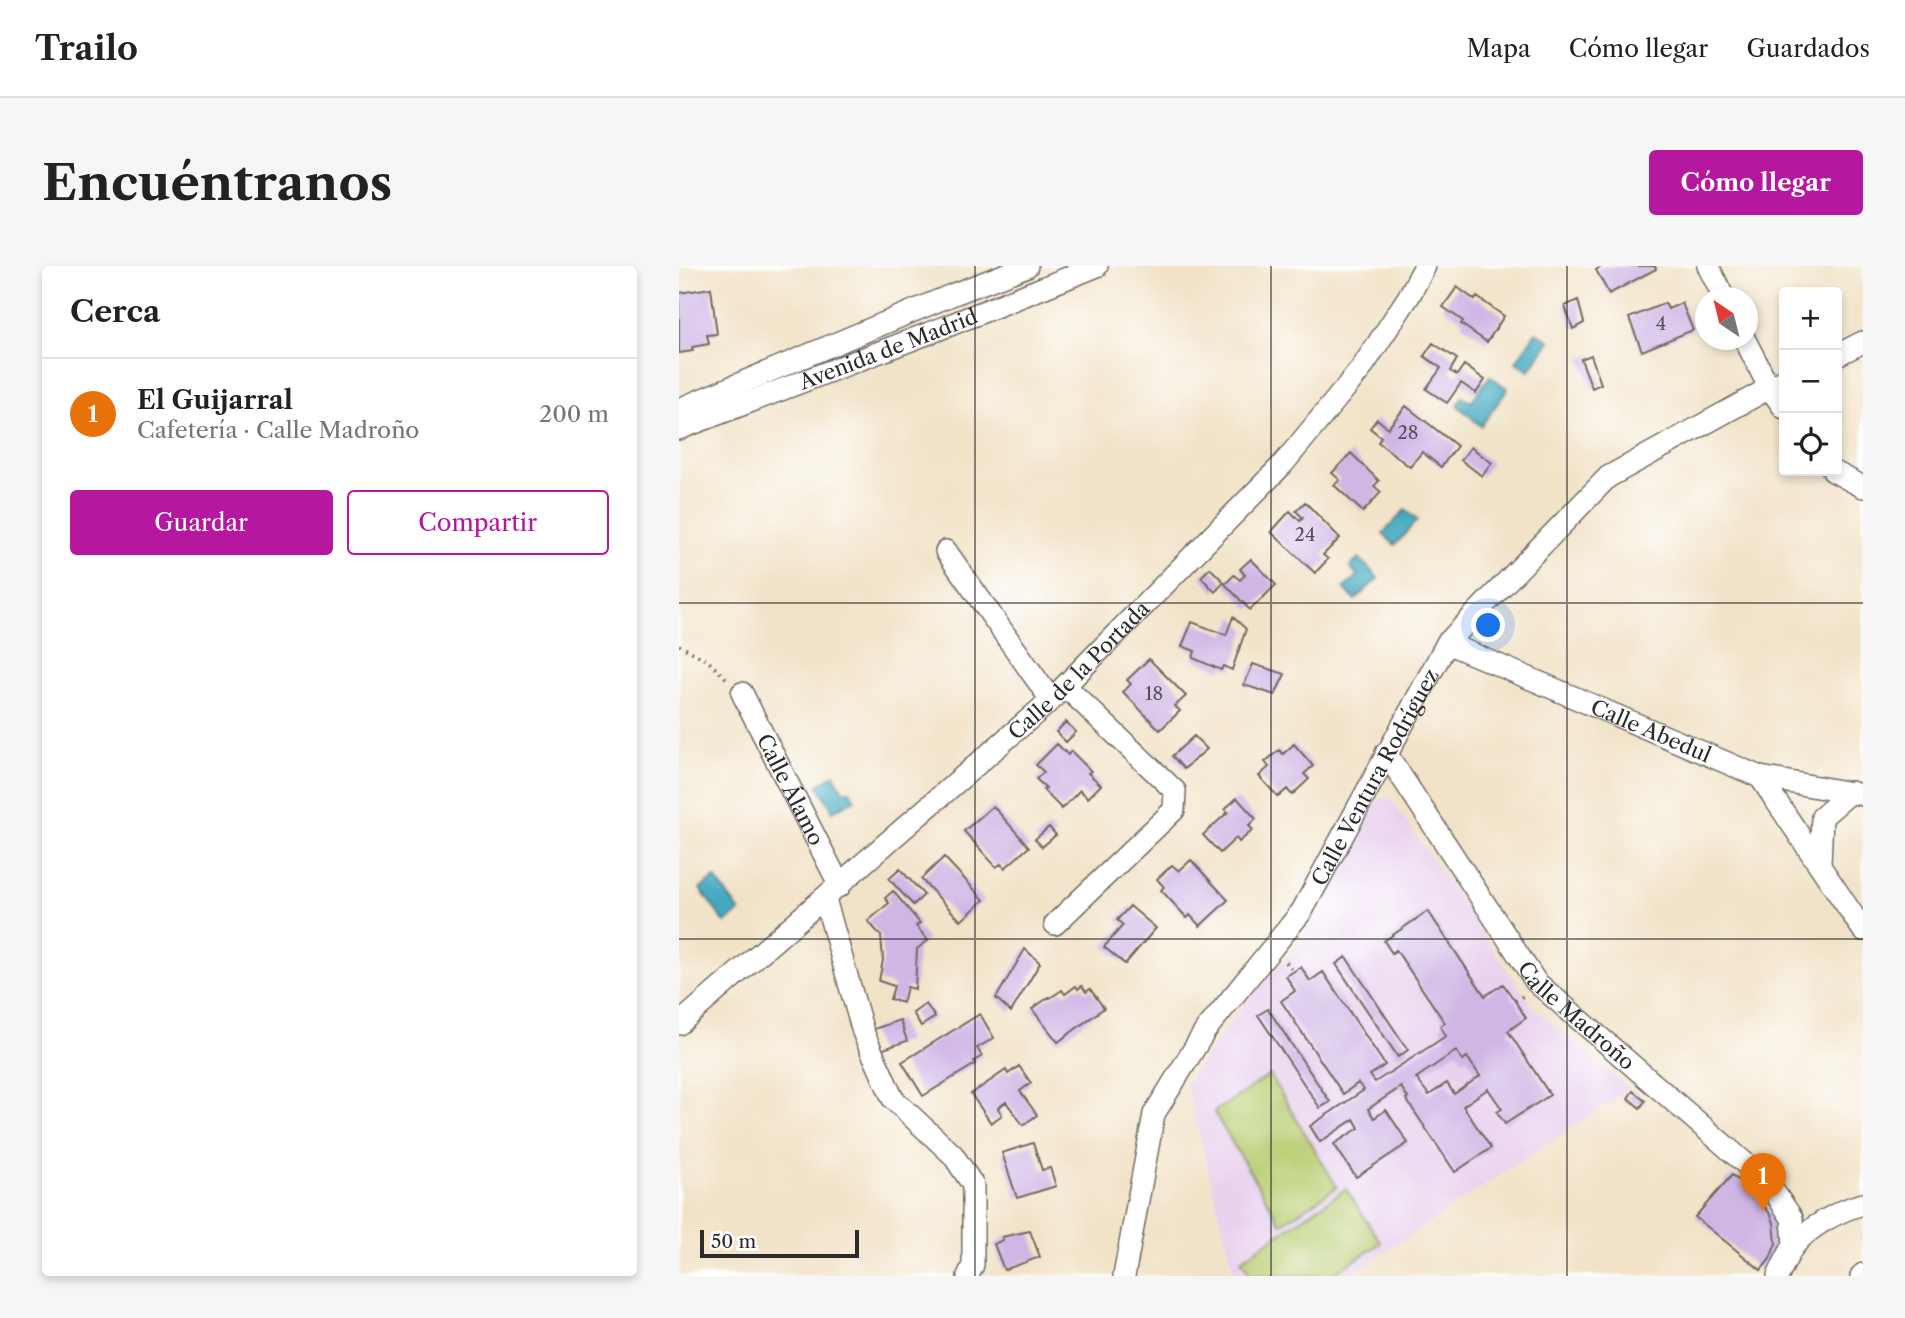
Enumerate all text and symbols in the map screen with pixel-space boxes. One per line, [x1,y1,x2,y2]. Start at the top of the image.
text: Trailo [35,28,138,69]
text: Mapa [1466,34,1531,63]
text: Cómo llegar [1569,34,1708,63]
text: Guardados [1746,34,1870,63]
button: Cómo llegar [1649,150,1863,215]
text: Encuéntranos [42,152,392,213]
north arrow [1695,287,1758,350]
map controls [1779,287,1842,476]
button: + [1779,287,1842,350]
text: Cerca [70,293,160,330]
street label: Avenida de Madrid [795,303,981,395]
house number: 4 [1656,313,1666,335]
button: − [1779,350,1842,413]
text: El Guijarral [137,384,293,416]
text: 1 [88,400,98,428]
text: 200 m [539,400,609,428]
button: locate [1779,413,1842,476]
text: Cafetería · Calle Madroño [137,416,419,444]
house number: 28 [1397,422,1419,444]
button: Guardar [70,490,333,555]
button: Compartir [347,490,609,555]
house number: 24 [1295,524,1315,546]
street label: Calle de la Portada [1003,595,1155,744]
your location [1471,608,1505,642]
street label: Calle Ventura Rodríguez [1306,664,1443,890]
house number: 18 [1145,683,1163,705]
street label: Calle Abedul [1587,694,1715,767]
street label: Calle Álamo [752,729,830,849]
street label: Calle Madroño [1513,956,1640,1075]
pin: 1 [1740,1153,1786,1211]
scale bar [700,1227,859,1259]
text: 50 m [711,1230,756,1253]

